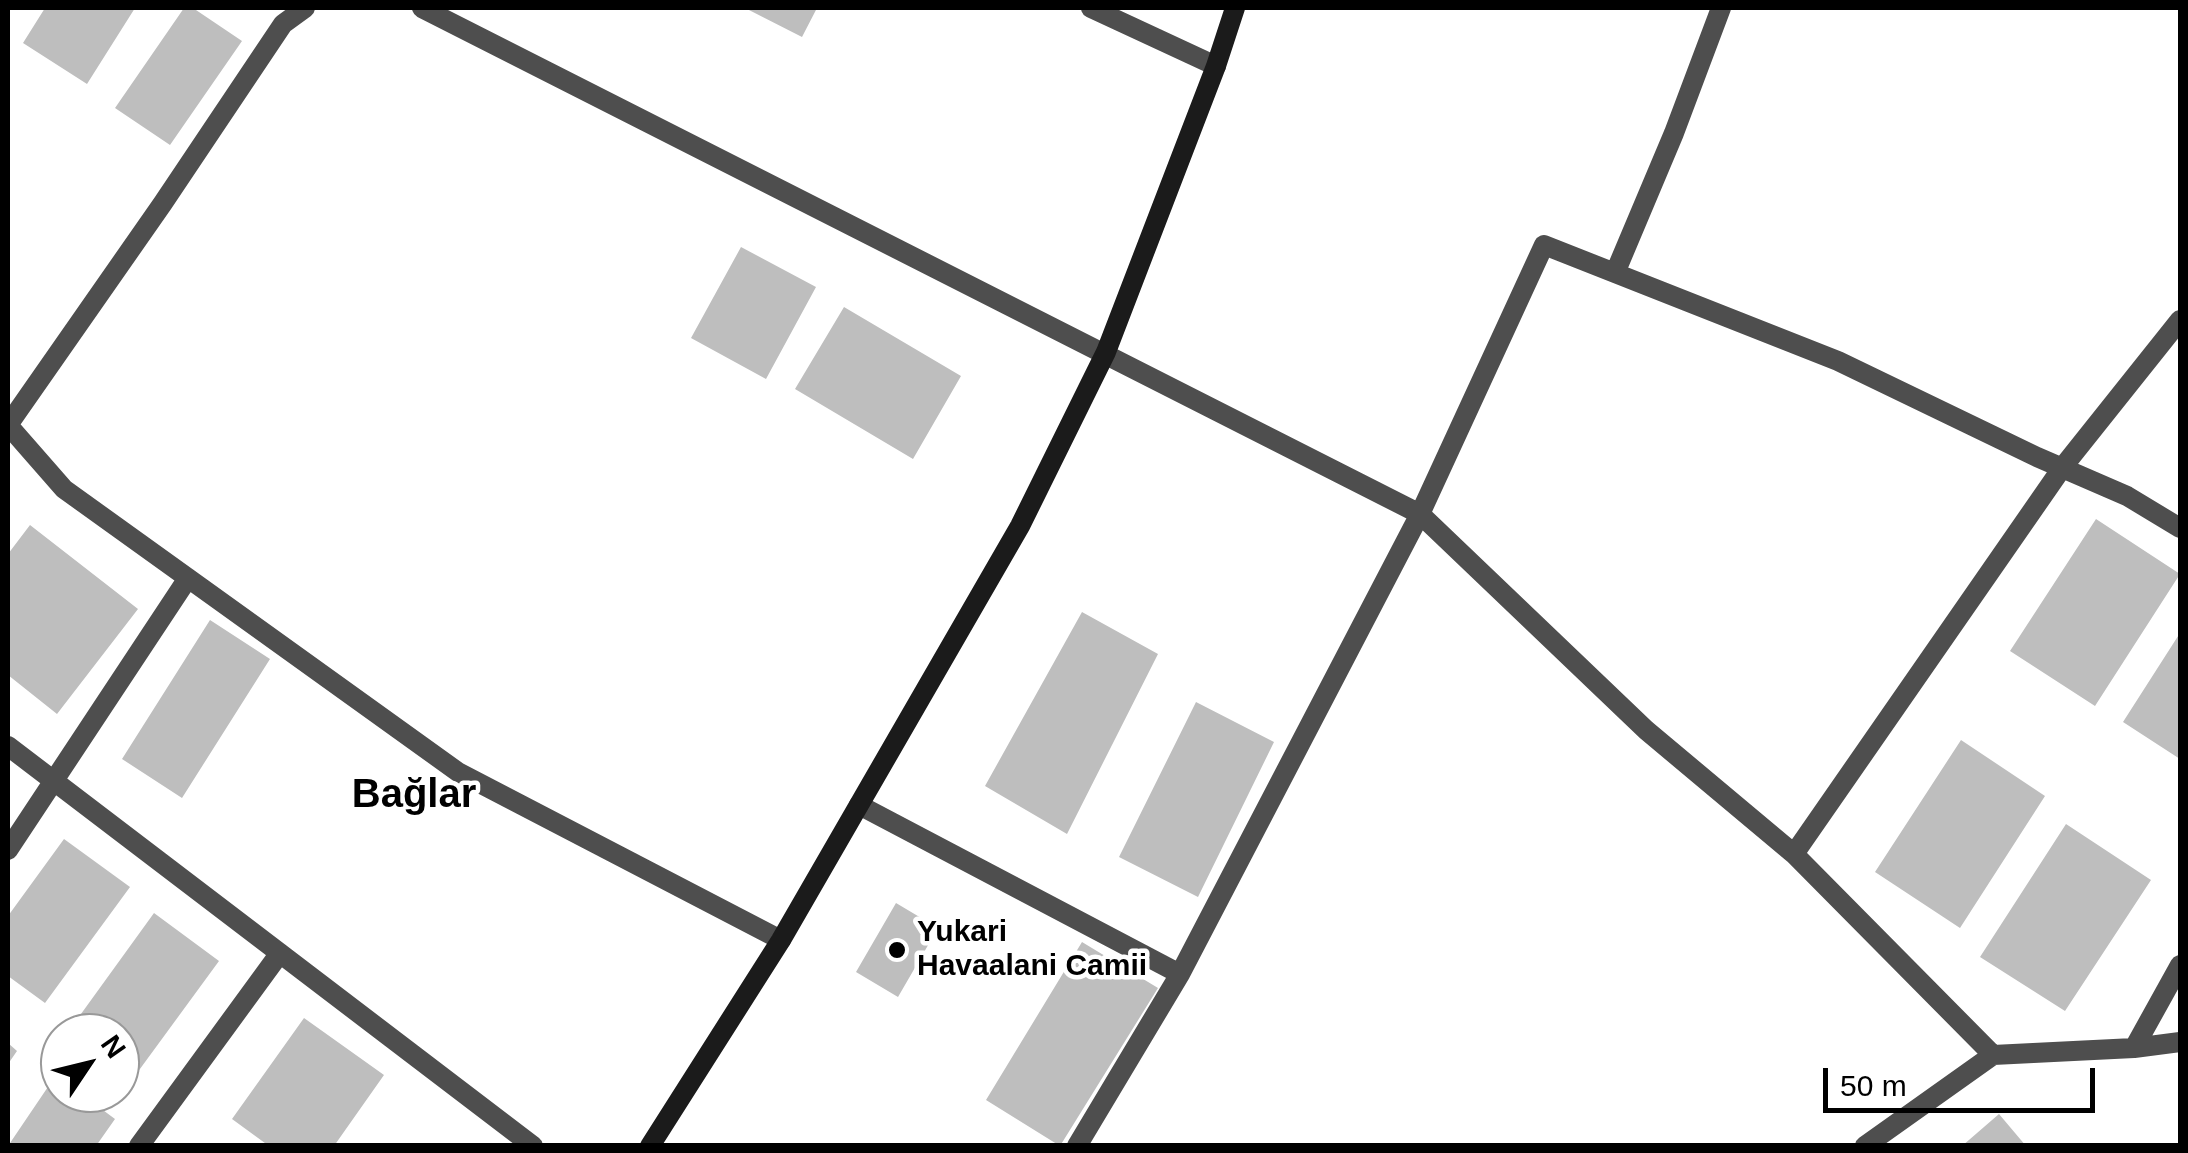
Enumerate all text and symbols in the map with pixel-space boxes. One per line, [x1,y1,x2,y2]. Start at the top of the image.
district label: Bağlar [352,772,476,820]
place label: Yukari Havaalani Camii [917,915,1147,986]
marker: Yukari Havaalani Camii [886,939,908,961]
north arrow [40,1013,140,1113]
text: N [95,1029,132,1064]
scale bar [1828,1048,2100,1110]
text: 50 m [1840,1069,1907,1102]

